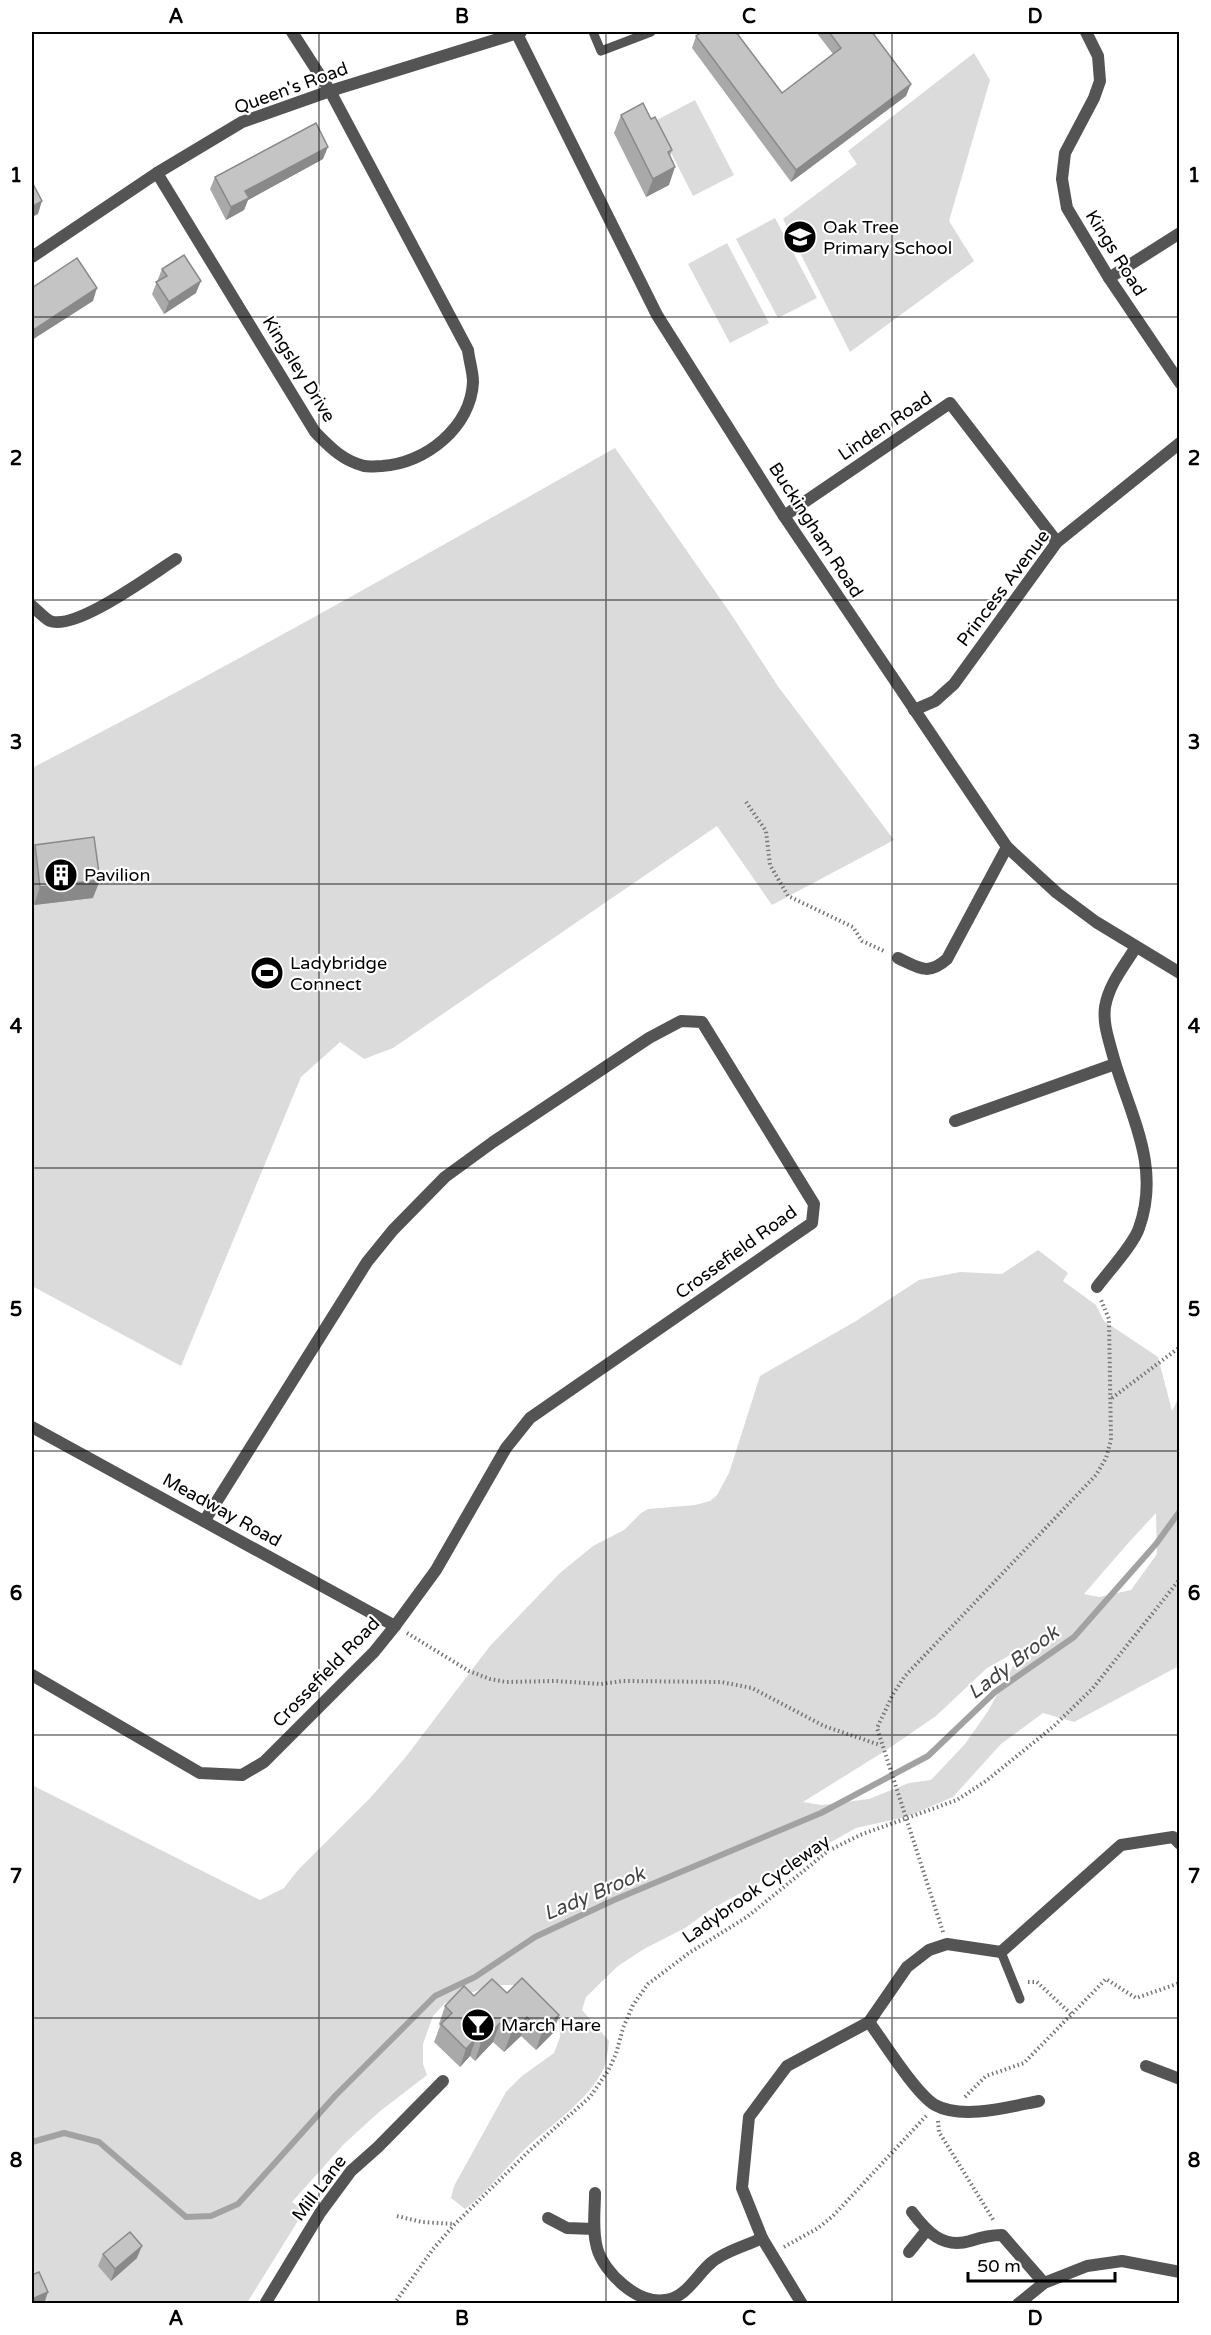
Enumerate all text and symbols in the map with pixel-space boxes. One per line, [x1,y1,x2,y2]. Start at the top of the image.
text: A [169,5,184,29]
text: B [455,5,469,29]
text: C [742,5,756,29]
text: D [1027,5,1043,29]
street label: Queen's Road [231,57,351,119]
text: 1 [10,164,22,188]
text: 1 [1188,164,1200,188]
street label: Kings Road [1081,206,1151,300]
place label: Oak Tree Primary School [823,216,952,259]
school or university icon: Oak Tree Primary School [782,219,818,255]
street label: Kingsley Drive [258,312,340,426]
street label: Linden Road [834,387,936,465]
text: 2 [10,447,22,471]
text: 2 [1188,447,1200,471]
street label: Buckingham Road [764,458,868,602]
street label: Princess Avenue [952,525,1054,651]
text: 3 [10,731,22,755]
text: 3 [1188,731,1200,755]
building icon: Pavilion [43,857,79,893]
place label: Pavilion [84,864,150,886]
place label: Ladybridge Connect [290,952,387,995]
sports icon: Ladybridge Connect [249,955,285,991]
text: 4 [10,1015,23,1039]
text: 4 [1188,1015,1201,1039]
street label: Crossefield Road [671,1201,801,1303]
text: 5 [10,1298,22,1322]
text: 5 [1188,1298,1200,1322]
street label: Meadway Road [159,1468,285,1552]
text: 6 [10,1582,22,1606]
text: 6 [1188,1582,1200,1606]
street label: Crossefield Road [268,1612,384,1732]
water label: Lady Brook [963,1620,1065,1705]
street label: Ladybrook Cycleway [678,1830,834,1948]
water label: Lady Brook [540,1861,651,1926]
text: 7 [10,1865,22,1889]
text: 7 [1188,1865,1200,1889]
bar icon: March Hare [460,2007,496,2043]
place label: March Hare [501,2014,601,2036]
text: 8 [10,2149,22,2173]
text: 8 [1188,2149,1200,2173]
street label: Mill Lane [287,2151,351,2225]
scale bar [968,2245,1115,2283]
text: 50 m [977,2255,1021,2277]
text: A [169,2307,184,2331]
text: B [455,2307,469,2331]
text: C [742,2307,756,2331]
text: D [1027,2307,1043,2331]

